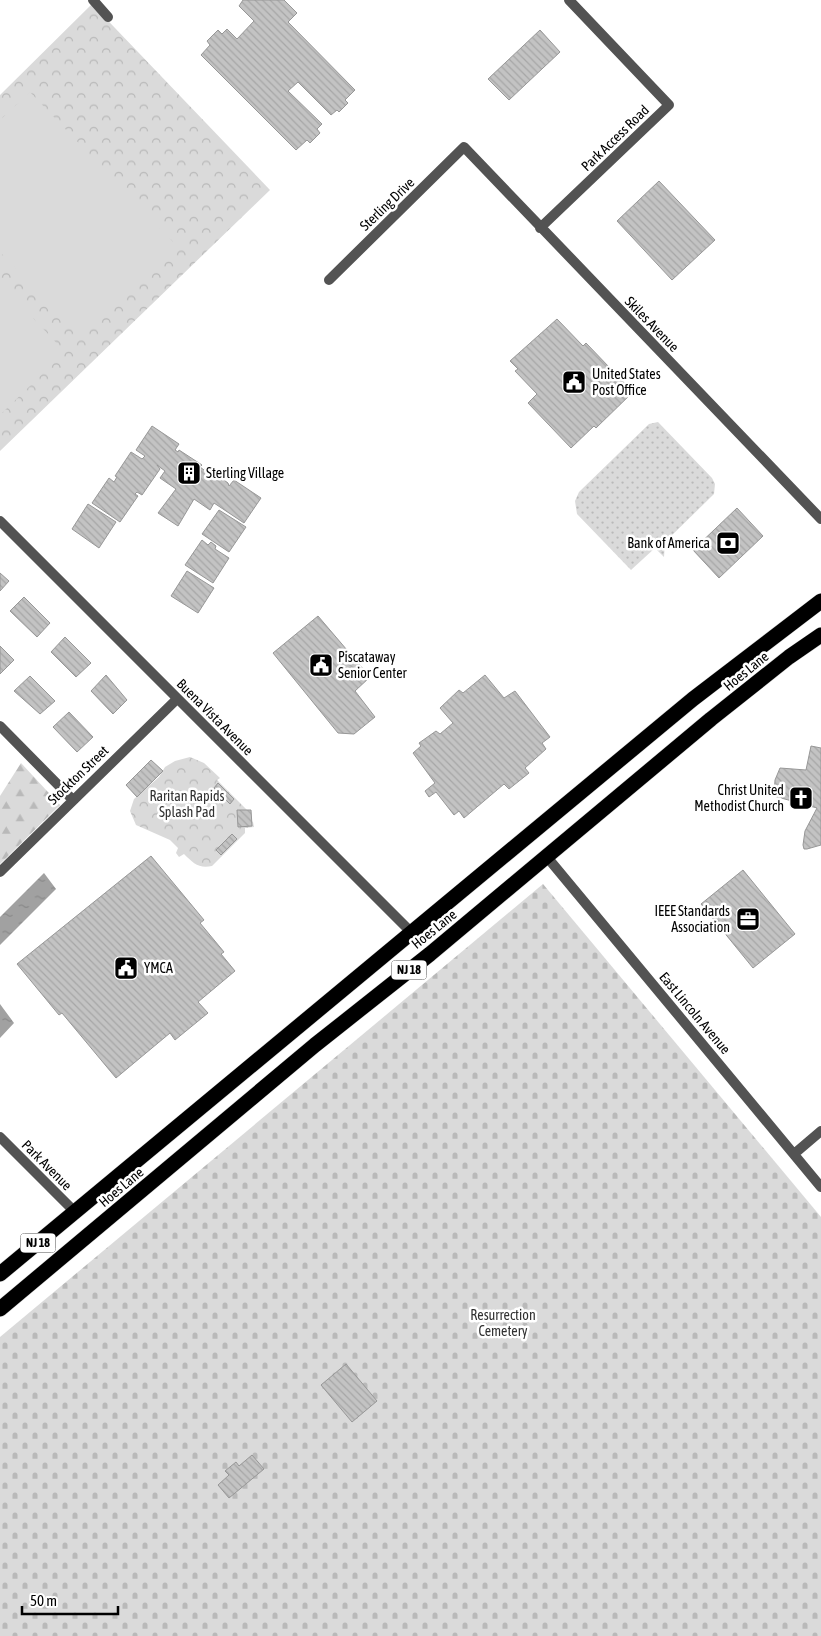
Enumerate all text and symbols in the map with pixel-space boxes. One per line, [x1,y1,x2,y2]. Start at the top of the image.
street label: Park Access Road [578,102,652,174]
street label: Sterling Drive [357,174,417,234]
street label: Skiles Avenue [622,293,682,355]
place label: United States Post Office [592,366,661,398]
public building icon: United States Post Office [561,369,587,395]
building icon: Sterling Village [176,460,202,486]
place label: Sterling Village [206,465,284,481]
bank icon: Bank of America [715,530,741,556]
place label: Bank of America [627,535,710,551]
street label: Hoes Lane [720,648,772,694]
place label: Piscataway Senior Center [338,649,408,681]
public building icon: Piscataway Senior Center [308,652,334,678]
street label: Buena Vista Avenue [174,676,256,758]
street label: Stockton Street [45,742,111,808]
place label: Christ United Methodist Church [694,782,784,814]
church icon: Christ United Methodist Church [788,785,814,811]
park label: Raritan Rapids Splash Pad [149,788,225,820]
place label: IEEE Standards Association [655,903,730,935]
street label: Hoes Lane [408,906,460,952]
office icon: IEEE Standards Association [735,906,761,932]
public building icon: YMCA [113,955,139,981]
place label: YMCA [144,960,173,976]
road number: NJ 18 [392,960,426,980]
street label: East Lincoln Avenue [656,969,734,1057]
street label: Park Avenue [19,1137,75,1193]
street label: Hoes Lane [96,1164,146,1210]
road number: NJ 18 [20,1234,56,1252]
park label: Resurrection Cemetery [470,1307,536,1339]
scale bar [22,1584,119,1616]
text: 50 m [30,1592,57,1609]

